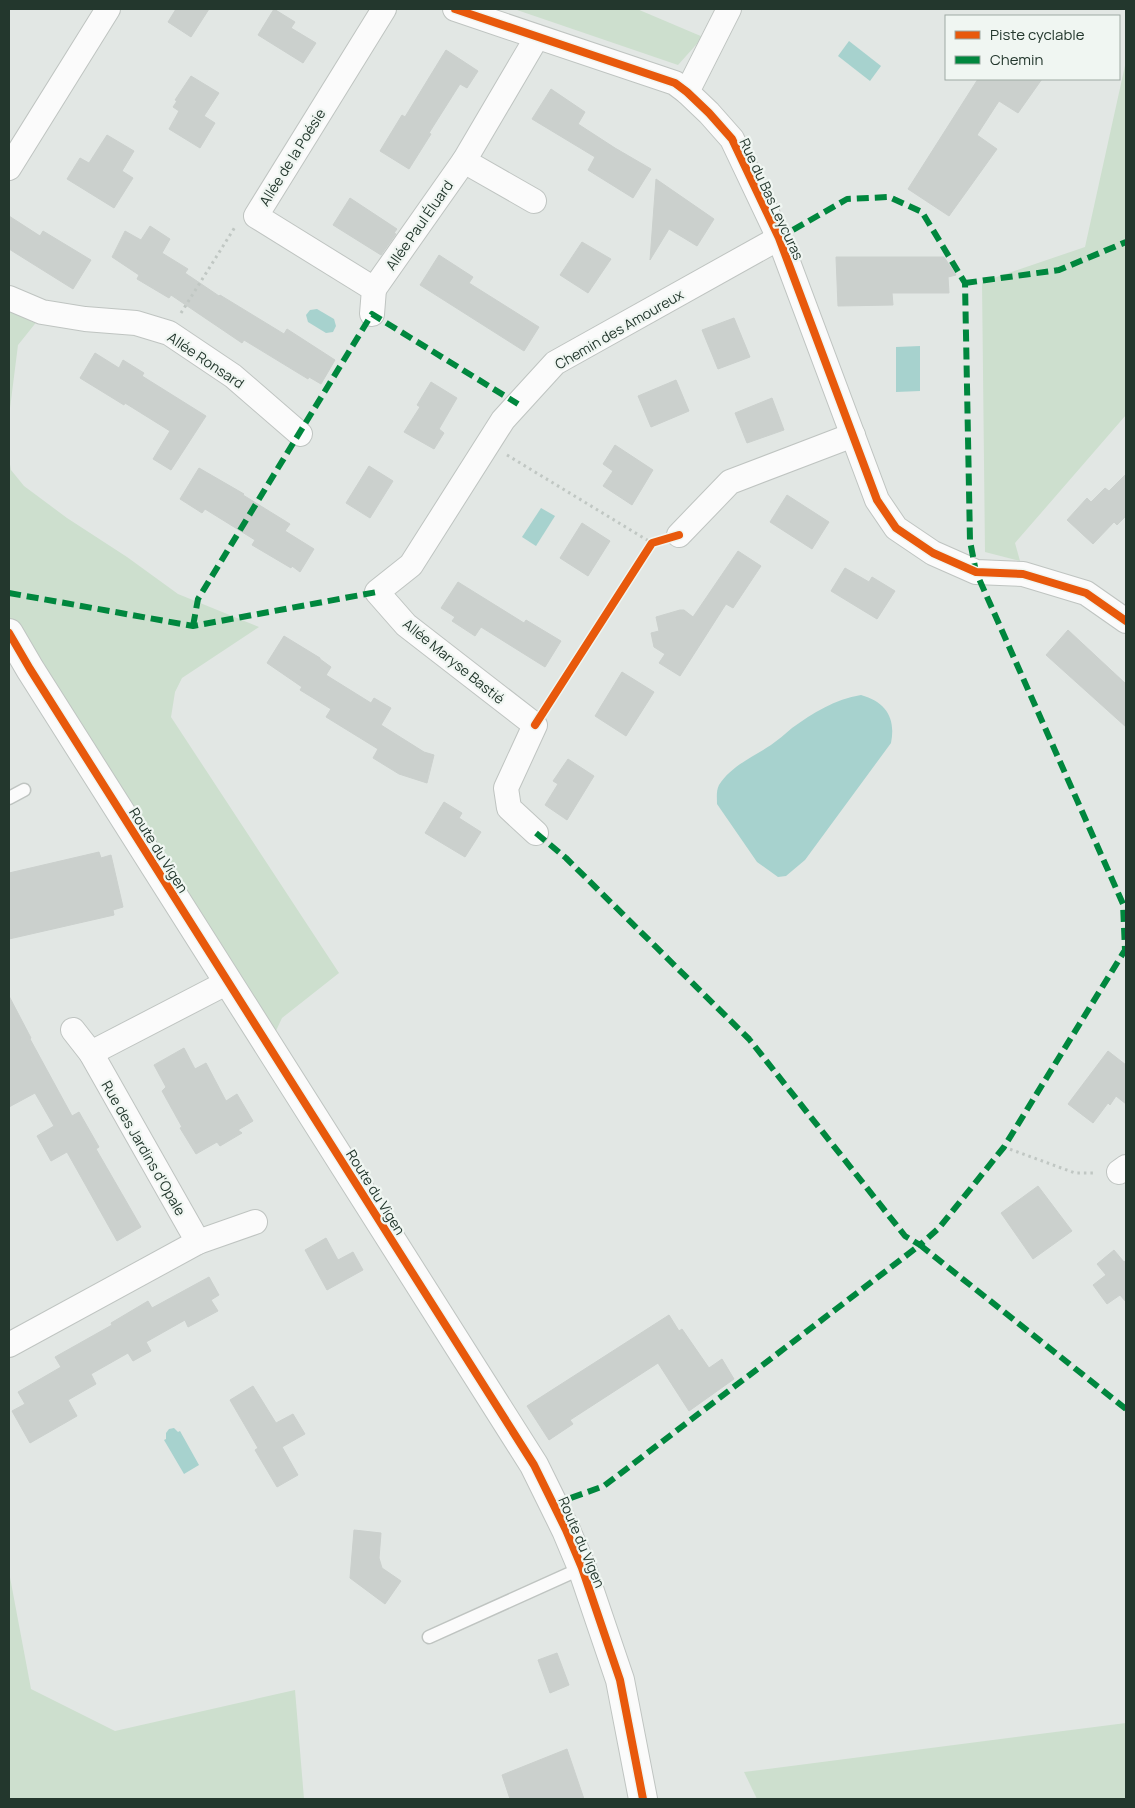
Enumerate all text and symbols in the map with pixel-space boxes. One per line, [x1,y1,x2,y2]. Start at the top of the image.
legend [945,15,1120,80]
text: Piste cyclable [990,24,1085,45]
text: Chemin [990,49,1043,70]
street label: Allée de la Poésie [254,105,330,209]
street label: Rue du Bas Leycuras [735,135,809,263]
street label: Allée Paul Éluard [381,176,457,274]
street label: Chemin des Amoureux [551,284,687,374]
street label: Allée Ronsard [164,327,248,393]
street label: Allée Maryse Bastié [399,614,509,708]
street label: Route du Vigen [125,804,193,896]
street label: Rue des Jardins d'Opale [98,1077,190,1219]
street label: Route du Vigen [342,1146,410,1238]
street label: Route du Vigen [554,1494,610,1590]

